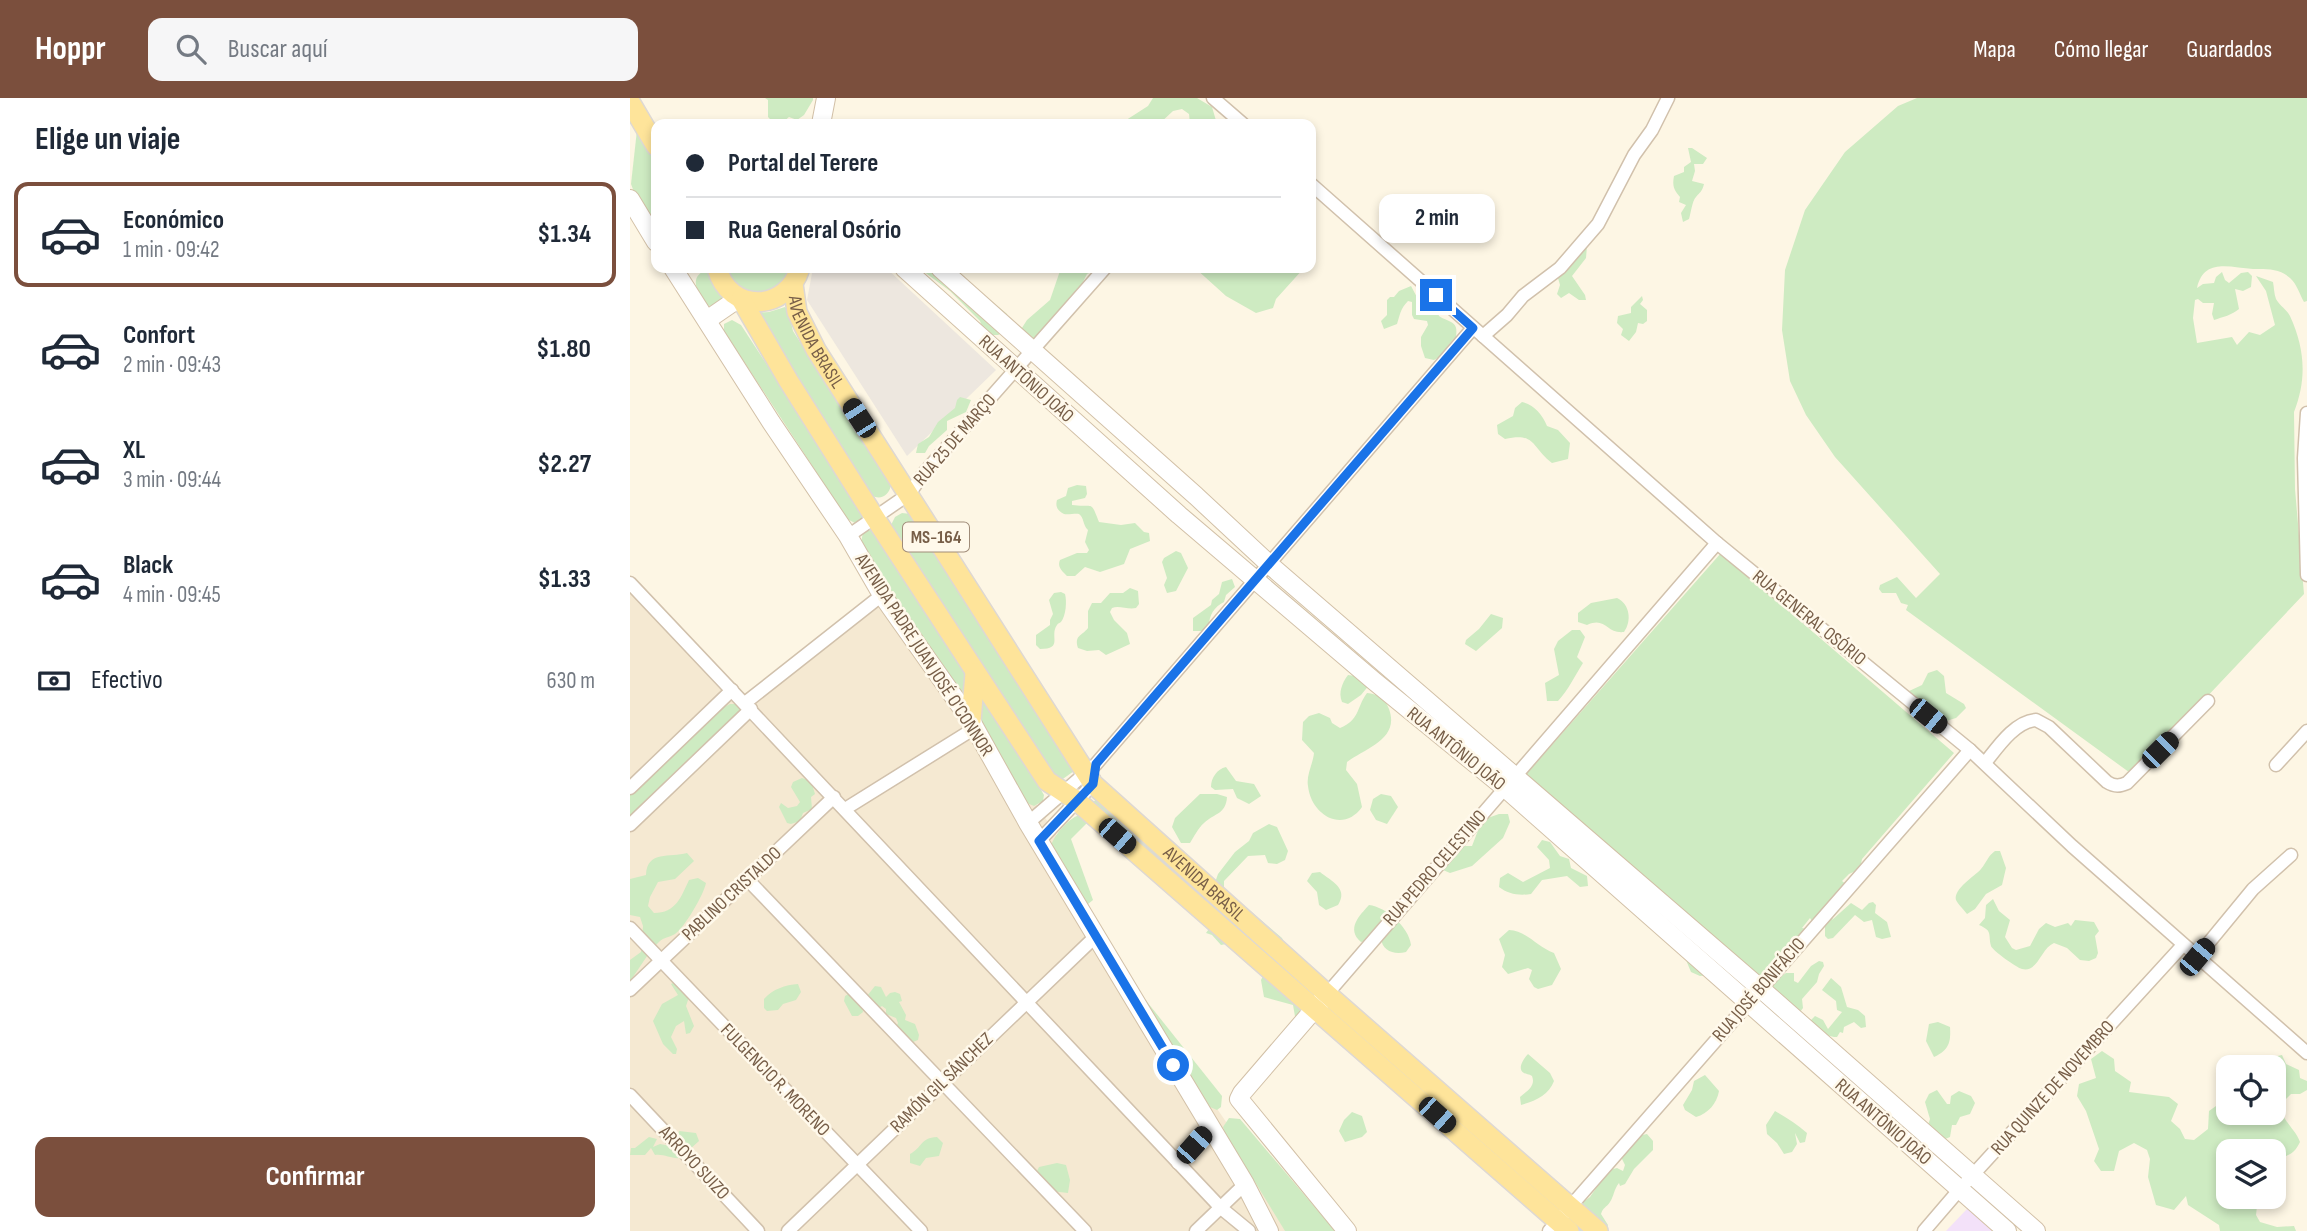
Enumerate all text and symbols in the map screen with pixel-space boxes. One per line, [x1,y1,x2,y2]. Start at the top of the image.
search box [148,18,638,81]
text: Hoppr [35,29,106,69]
icon: search [172,30,210,68]
text: Buscar aquí [228,34,328,65]
text: Mapa [1973,35,2016,64]
text: Cómo llegar [2054,35,2148,64]
text: Guardados [2186,35,2272,64]
text: Elige un viaje [35,120,180,159]
text: Portal del Terere [728,148,878,179]
callout: 2 min [1378,194,1494,242]
icon: car [39,203,102,266]
text: 2 min [1415,204,1459,232]
text: Económico [123,205,224,236]
text: Rua General Osório [728,215,901,246]
text: $1.34 [537,219,591,250]
text: 1 min · 09:42 [123,236,220,264]
route end [1420,279,1452,311]
street label: AVENIDA BRASIL [783,293,849,393]
icon: car [39,318,102,381]
text: Confort [123,320,195,351]
street label: RUA ANTÔNIO JOÃO [974,330,1078,428]
text: $1.80 [536,334,591,365]
text: 2 min · 09:43 [123,351,221,379]
street label: RUA 25 DE MARÇO [909,389,1001,491]
car [839,395,880,441]
icon: car [39,433,102,496]
text: XL [123,435,145,466]
text: $2.27 [537,449,591,480]
text: 3 min · 09:44 [123,466,221,494]
road number: MS-164 [903,522,969,552]
icon: car [39,548,102,611]
street label: AVENIDA PADRE JUAN JOSÉ O'CONNOR [849,549,998,761]
text: Black [123,550,173,581]
text: $1.33 [538,564,591,595]
street label: RUA GENERAL OSÓRIO [1748,565,1870,671]
text: 4 min · 09:45 [123,581,221,609]
icon: cash [35,662,73,700]
text: Efectivo [91,665,163,696]
text: 630 m [547,667,595,695]
car [1906,695,1951,737]
street label: RUA ANTÔNIO JOÃO [1402,702,1510,796]
car [2138,728,2183,772]
street label: RUA PEDRO CELESTINO [1378,805,1492,931]
car [1095,814,1140,858]
street label: AVENIDA BRASIL [1158,840,1250,926]
street label: PABLINO CRISTALDO [677,842,787,946]
street label: RUA JOSÉ BONIFÁCIO [1708,933,1810,1047]
car [2176,934,2219,980]
street label: RUA QUINZE DE NOVEMBRO [1986,1016,2120,1160]
street label: FULGENCIO R. MORENO [715,1019,835,1141]
street label: RAMÓN GIL SÁNCHEZ [886,1028,998,1138]
route start [1157,1049,1189,1081]
map controls [2216,1055,2286,1209]
button: locate [2216,1055,2286,1125]
street label: RUA ANTÔNIO JOÃO [1830,1074,1936,1170]
car [1415,1093,1460,1137]
street label: ARROYO SUIZO [653,1120,734,1205]
car [1173,1122,1216,1168]
button: Confirmar [35,1137,595,1217]
button: layers [2216,1139,2286,1209]

